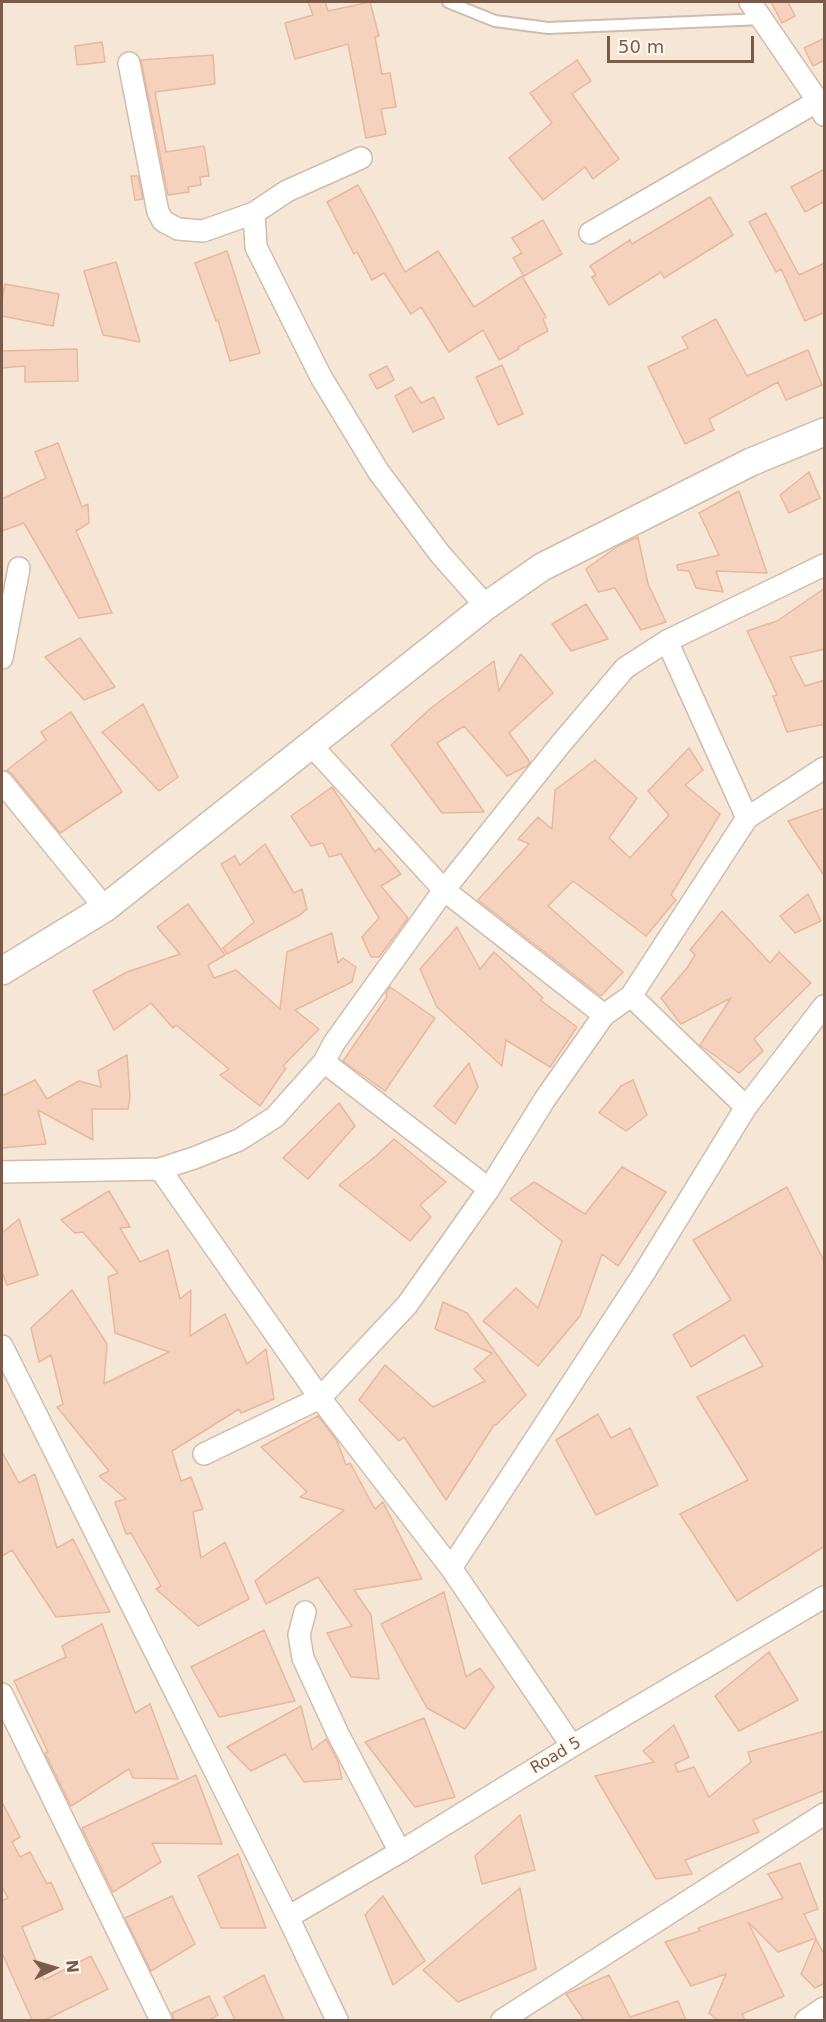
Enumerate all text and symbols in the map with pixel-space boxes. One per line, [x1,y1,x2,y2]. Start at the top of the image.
scale bar [610,24,757,62]
text: 50 m [618,36,664,57]
street label: Road 5 [527,1734,585,1778]
north arrow [24,1938,84,1998]
text: N [62,1959,82,1974]

